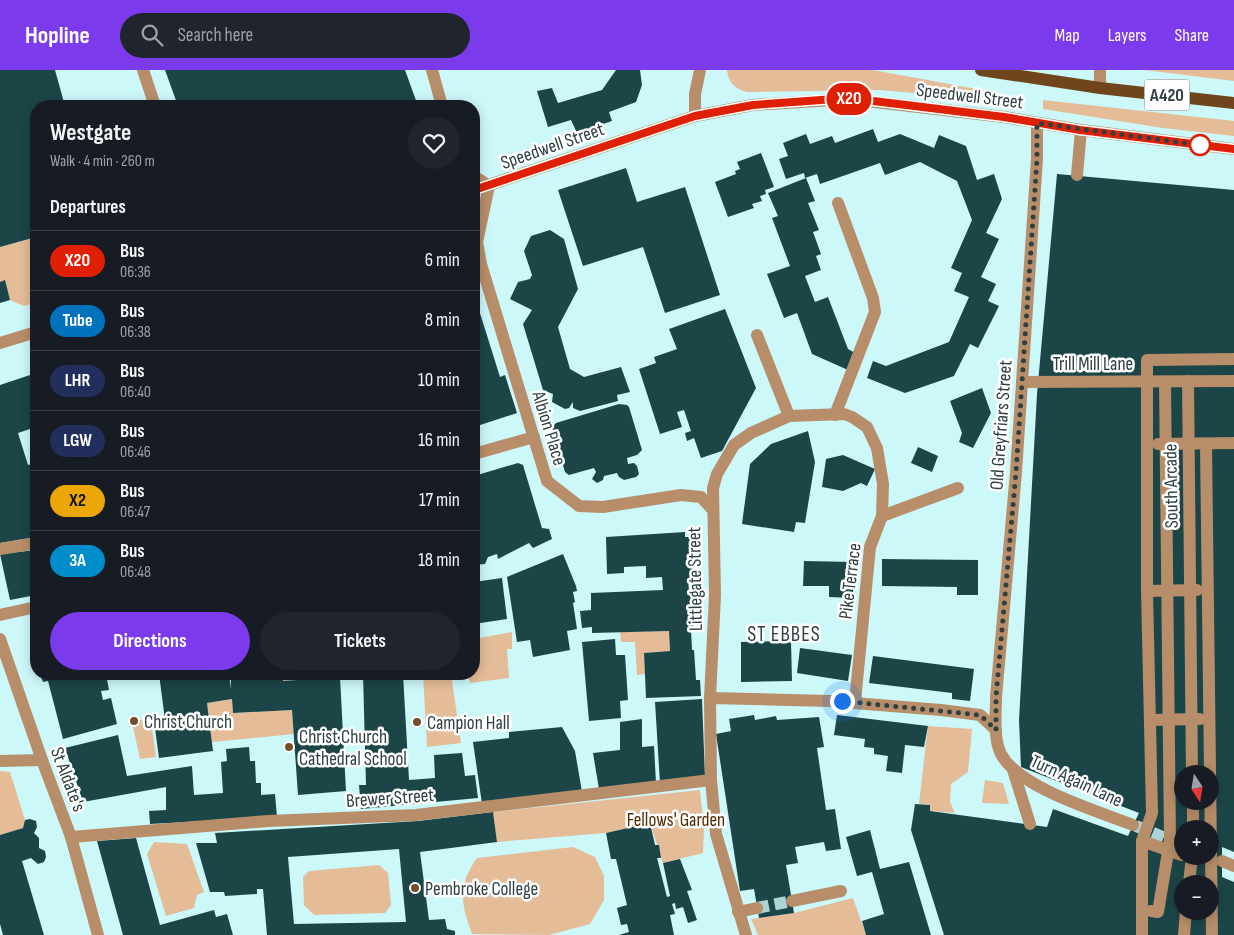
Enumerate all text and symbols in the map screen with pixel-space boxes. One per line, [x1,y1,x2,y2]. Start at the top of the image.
search box [120,13,470,58]
text: Hopline [25,21,90,50]
icon: search [138,21,166,49]
text: Search here [178,24,253,47]
text: Map [1055,25,1080,46]
text: Layers [1108,25,1147,46]
text: Share [1175,25,1209,46]
street label: Speedwell Street [915,79,1025,114]
road number: A420 [1144,80,1190,110]
line badge: X20 [820,83,878,115]
text: X20 [836,88,862,109]
button: heart [408,117,460,169]
text: Westgate [50,118,131,147]
street label: Speedwell Street [498,118,607,175]
unlabelled marker [1189,134,1211,156]
text: Walk · 4 min · 260 m [50,152,155,171]
text: Departures [50,196,126,219]
text: Bus [120,240,145,263]
text: 6 min [425,249,460,272]
text: X20 [65,250,90,271]
text: 06:36 [120,263,151,282]
text: Bus [120,300,145,323]
text: 8 min [425,309,460,332]
text: Tube [62,310,93,331]
text: 06:38 [120,323,151,342]
street label: Trill Mill Lane [1053,353,1133,376]
street label: Old Greyfriars Street [985,359,1018,491]
text: Bus [120,360,145,383]
text: 10 min [418,369,460,392]
text: LHR [65,370,90,391]
text: 06:40 [120,383,151,402]
street label: Albion Place [526,388,571,468]
text: Bus [120,420,145,443]
text: 16 min [418,429,460,452]
text: LGW [63,430,92,451]
text: 06:46 [120,443,151,462]
street label: South Arcade [1159,443,1184,529]
text: Bus [120,480,145,503]
text: 17 min [419,489,460,512]
text: X2 [69,490,86,511]
text: 06:47 [120,503,150,522]
street label: Littlegate Street [683,526,708,631]
text: Bus [120,540,145,563]
street label: Pike Terrace [834,542,867,620]
text: 18 min [418,549,460,572]
text: 3A [69,550,86,571]
text: 06:48 [120,563,151,582]
button: Directions [50,612,250,670]
button: Tickets [260,612,460,670]
district label: ST EBBES [747,622,821,647]
your location [830,689,855,714]
place label: Christ Church [144,711,232,734]
place label: Campion Hall [427,712,510,735]
marker: Christ Church [128,715,140,727]
marker: Campion Hall [411,716,423,728]
place label: Christ Church Cathedral School [299,726,407,771]
marker: Christ Church Cathedral School [283,741,295,753]
street label: St Aldate's [45,744,90,815]
street label: Turn Again Lane [1027,750,1126,813]
north arrow [1174,765,1219,810]
map controls [1174,765,1219,920]
street label: Brewer Street [345,784,435,813]
park label: Fellows' Garden [627,809,725,832]
button: + [1174,820,1219,865]
button: − [1174,875,1219,920]
place label: Pembroke College [425,878,538,901]
marker: Pembroke College [409,882,421,894]

